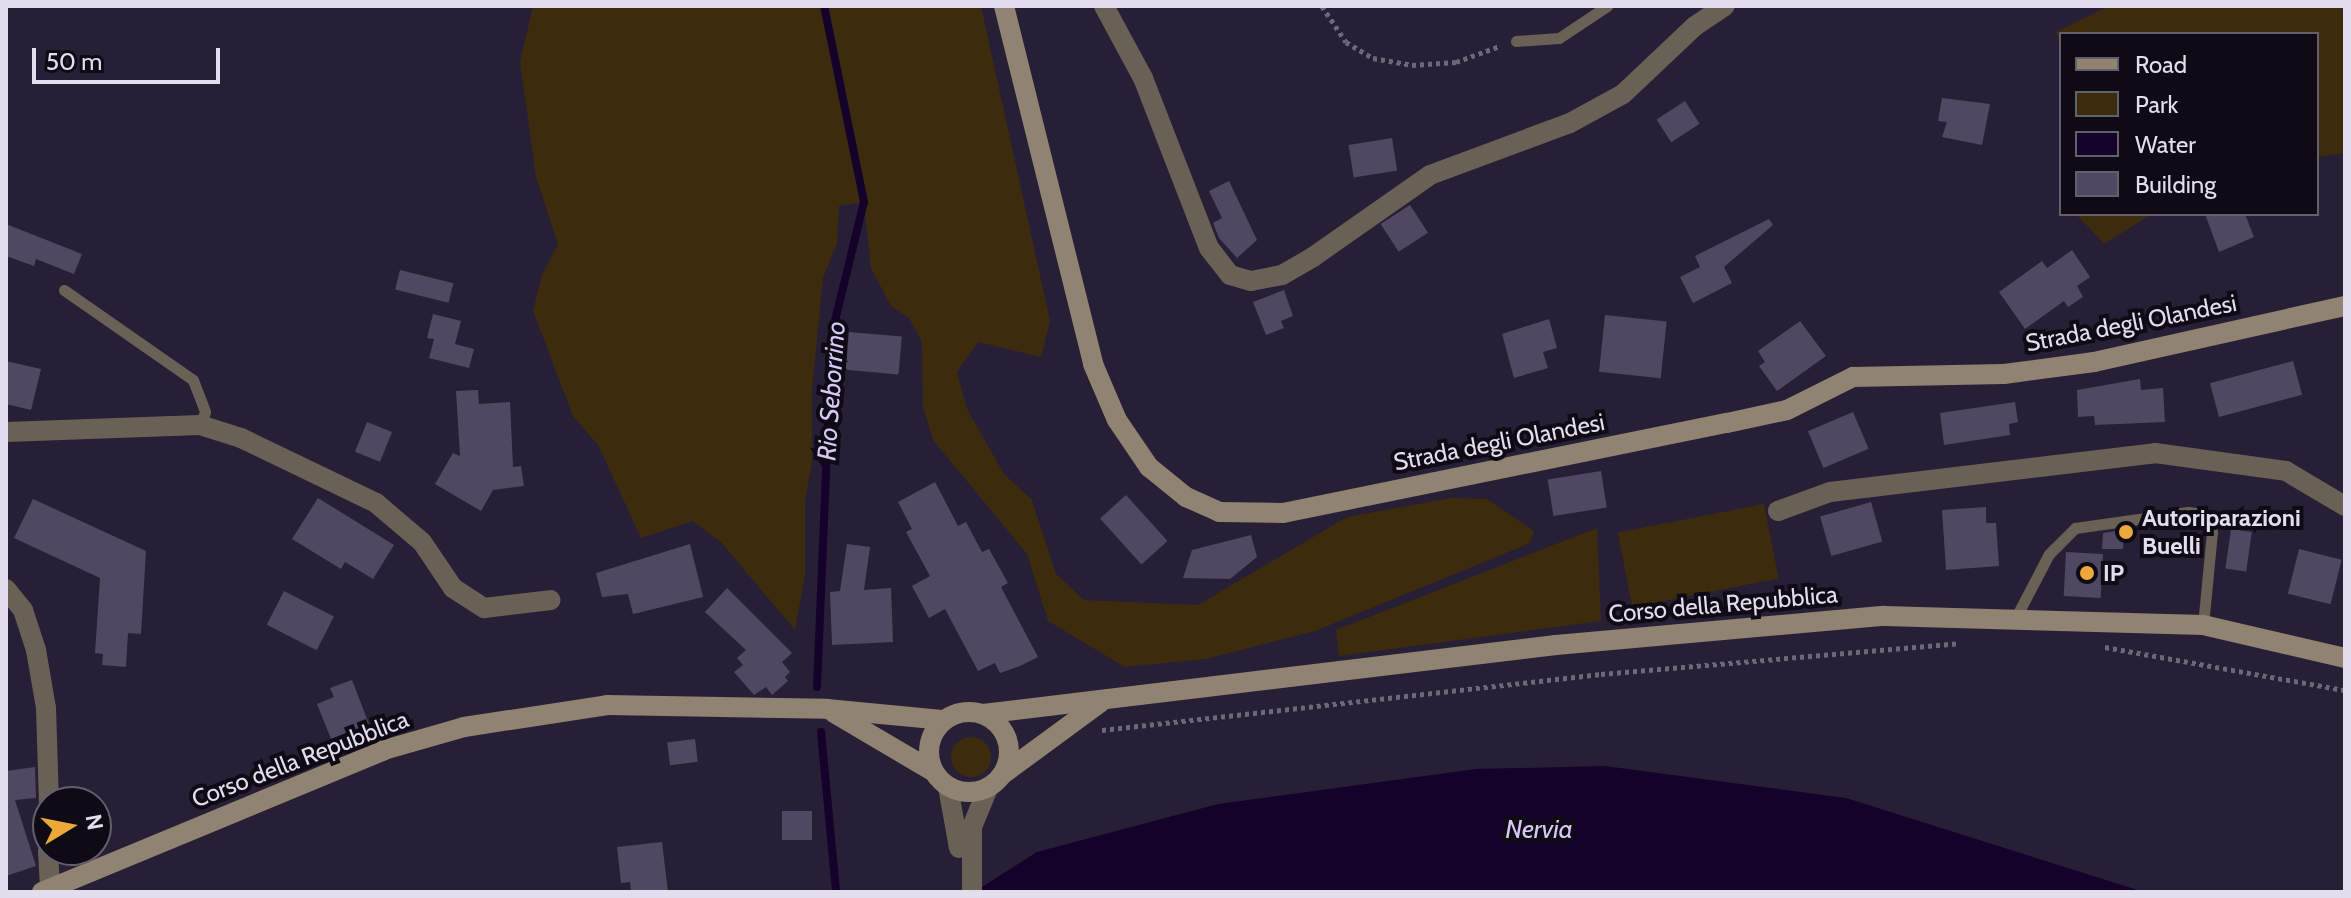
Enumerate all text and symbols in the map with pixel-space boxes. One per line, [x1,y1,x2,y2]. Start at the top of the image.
scale bar [36,32,224,82]
legend [2059,32,2319,216]
text: 50 m [46,47,102,76]
text: Road [2135,50,2187,79]
text: Park [2135,90,2178,119]
text: Water [2135,130,2196,159]
text: Building [2135,170,2216,199]
street label: Strada degli Olandesi [2023,288,2239,358]
water label: Rio Seborrino [812,320,852,462]
street label: Strada degli Olandesi [1391,407,1607,477]
place label: Autoriparazioni Buelli [2142,504,2301,560]
marker: Autoriparazioni Buelli [2117,523,2135,541]
place label: IP [2103,559,2124,587]
marker: IP [2078,564,2096,582]
street label: Corso della Repubblica [1607,580,1839,628]
street label: Corso della Repubblica [188,704,412,814]
north arrow [32,786,112,866]
text: N [80,812,109,832]
water label: Nervia [1505,814,1573,846]

